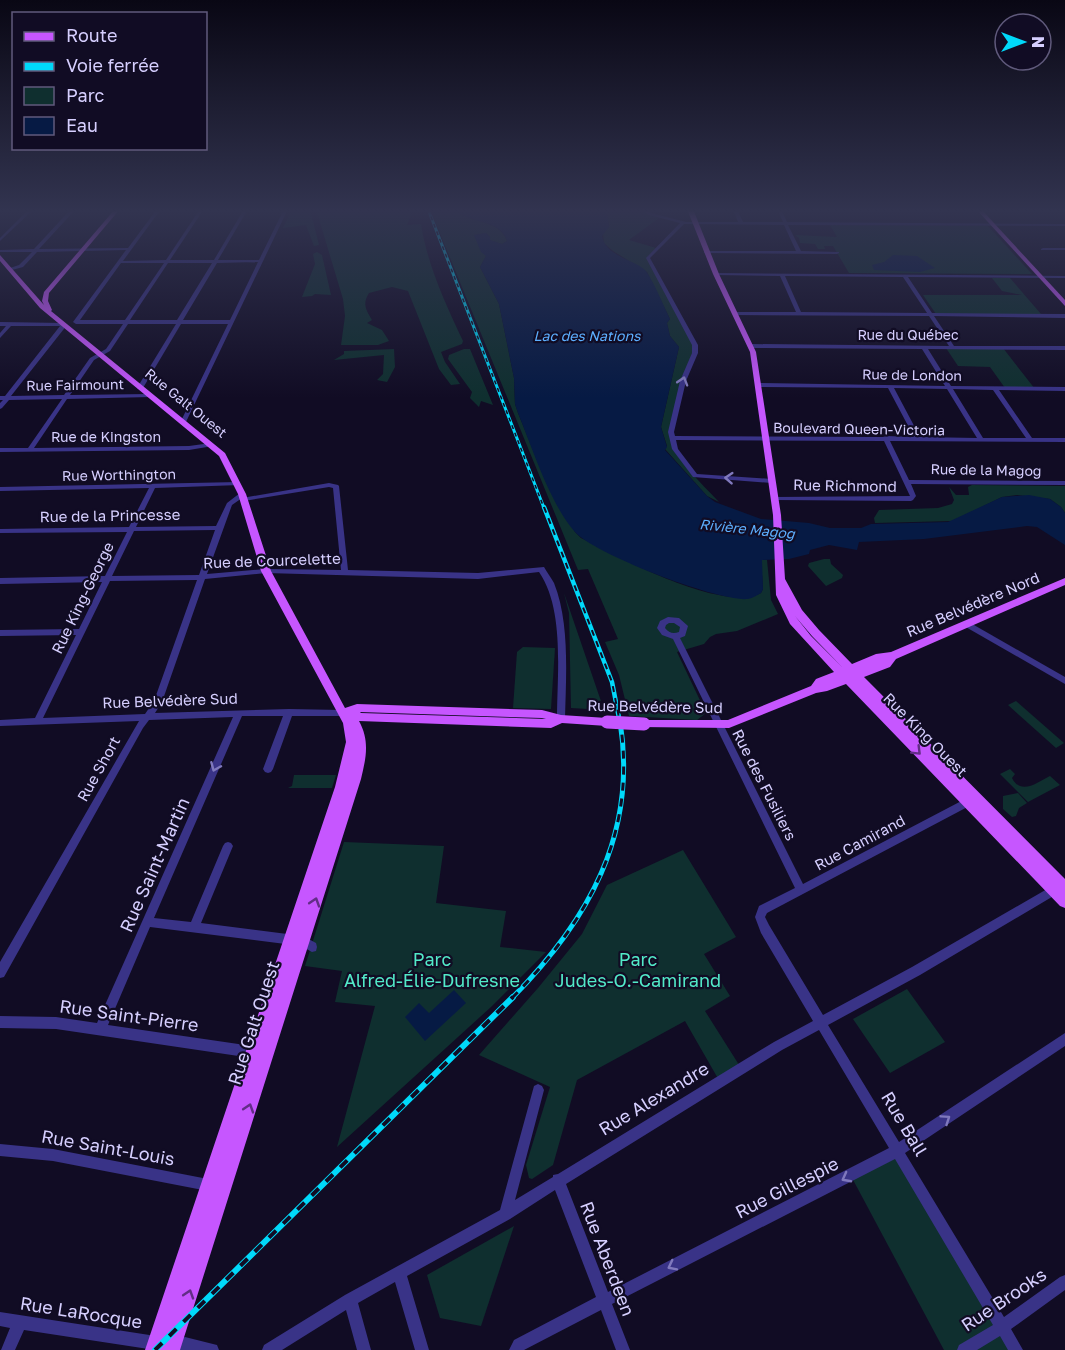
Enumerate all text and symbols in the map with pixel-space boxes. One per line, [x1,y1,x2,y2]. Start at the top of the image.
legend [12,12,207,150]
north arrow [993,12,1053,72]
text: Route [66,24,117,46]
text: N [1028,36,1048,48]
text: Voie ferrée [66,54,159,76]
text: Parc [66,84,105,106]
text: Eau [66,114,98,136]
street label: Rue du Québec [857,326,959,343]
water label: Lac des Nations [533,327,641,344]
street label: Rue Galt Ouest [142,364,231,441]
street label: Rue de London [862,365,962,384]
street label: Rue Fairmount [26,375,124,394]
one-way arrow [676,376,688,387]
street label: Boulevard Queen-Victoria [773,418,945,439]
street label: Rue de Kingston [51,428,161,445]
street label: Rue de la Magog [930,460,1042,479]
street label: Rue Worthington [62,465,176,484]
one-way arrow [724,472,733,485]
street label: Rue Richmond [793,475,897,495]
street label: Rue de la Princesse [40,505,181,525]
water label: Rivière Magog [699,515,797,542]
street label: Rue King-George [47,539,117,656]
street label: Rue de Courcelette [203,549,341,571]
street label: Rue Belvédère Nord [903,568,1042,640]
street label: Rue Belvédère Sud [102,689,238,711]
street label: Rue King Ouest [880,689,971,780]
street label: Rue Belvédère Sud [587,696,723,716]
street label: Rue des Fusiliers [729,726,801,843]
street label: Rue Short [73,733,123,804]
one-way arrow [911,744,921,755]
one-way arrow [211,760,223,771]
street label: Rue Saint-Martin [115,794,194,935]
street label: Rue Camirand [811,811,908,874]
one-way arrow [308,897,320,908]
park label: Parc Alfred-Élie-Dufresne [344,948,520,991]
park label: Parc Judes-O.-Camirand [555,948,721,991]
street label: Rue Galt Ouest [223,958,283,1087]
street label: Rue Saint-Pierre [58,994,200,1036]
street label: Rue Alexandre [595,1057,712,1140]
street label: Rue Ball [877,1087,933,1160]
one-way arrow [242,1103,254,1114]
one-way arrow [939,1115,950,1126]
street label: Rue Saint-Louis [40,1124,177,1170]
street label: Rue Gillespie [731,1152,842,1223]
one-way arrow [841,1171,852,1183]
street label: Rue Aberdeen [576,1198,640,1319]
one-way arrow [667,1259,678,1271]
street label: Rue Brooks [957,1263,1050,1336]
one-way arrow [182,1289,194,1300]
street label: Rue LaRocque [18,1291,144,1333]

